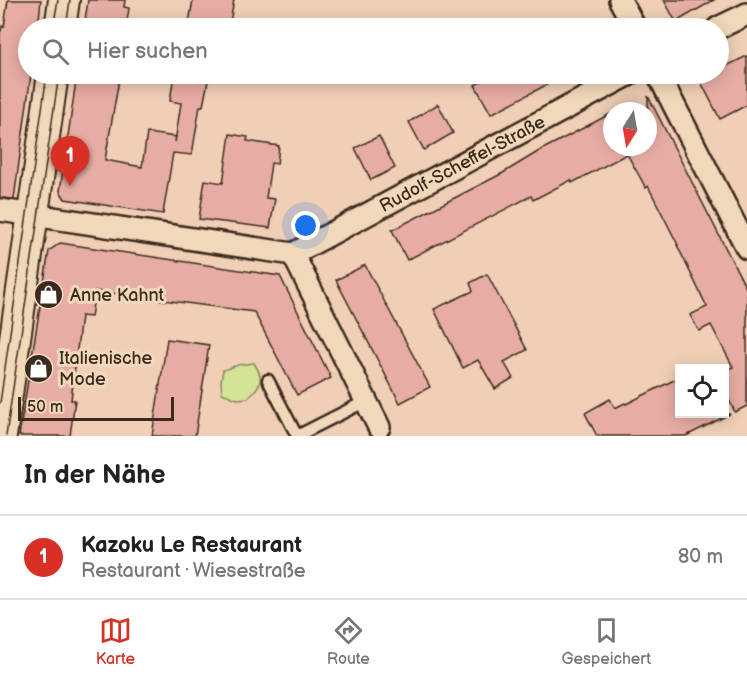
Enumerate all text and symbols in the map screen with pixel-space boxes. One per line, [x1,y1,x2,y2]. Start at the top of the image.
search box [18,18,729,84]
icon: search [39,35,72,68]
text: Hier suchen [87,38,208,65]
north arrow [603,102,657,156]
street label: Rudolf-Scheffel-Straße [376,111,549,216]
pin: 1 [50,136,90,186]
your location [291,211,320,240]
shop icon: Anne Kahnt [33,279,65,311]
place label: Anne Kahnt [70,285,165,306]
place label: Italienische Mode [59,348,152,390]
shop icon: Italienische Mode [22,352,54,384]
map controls [675,364,729,418]
button: locate [675,364,729,418]
scale bar [18,394,174,422]
text: 50 m [27,398,63,417]
text: In der Nähe [24,460,166,491]
text: Kazoku Le Restaurant [81,532,302,559]
text: 1 [39,545,48,569]
text: 80 m [678,545,723,569]
text: Restaurant · Wiesestraße [81,559,306,583]
tab: Karte [96,614,135,669]
tab: Route [327,614,370,669]
tab: Gespeichert [561,614,651,669]

